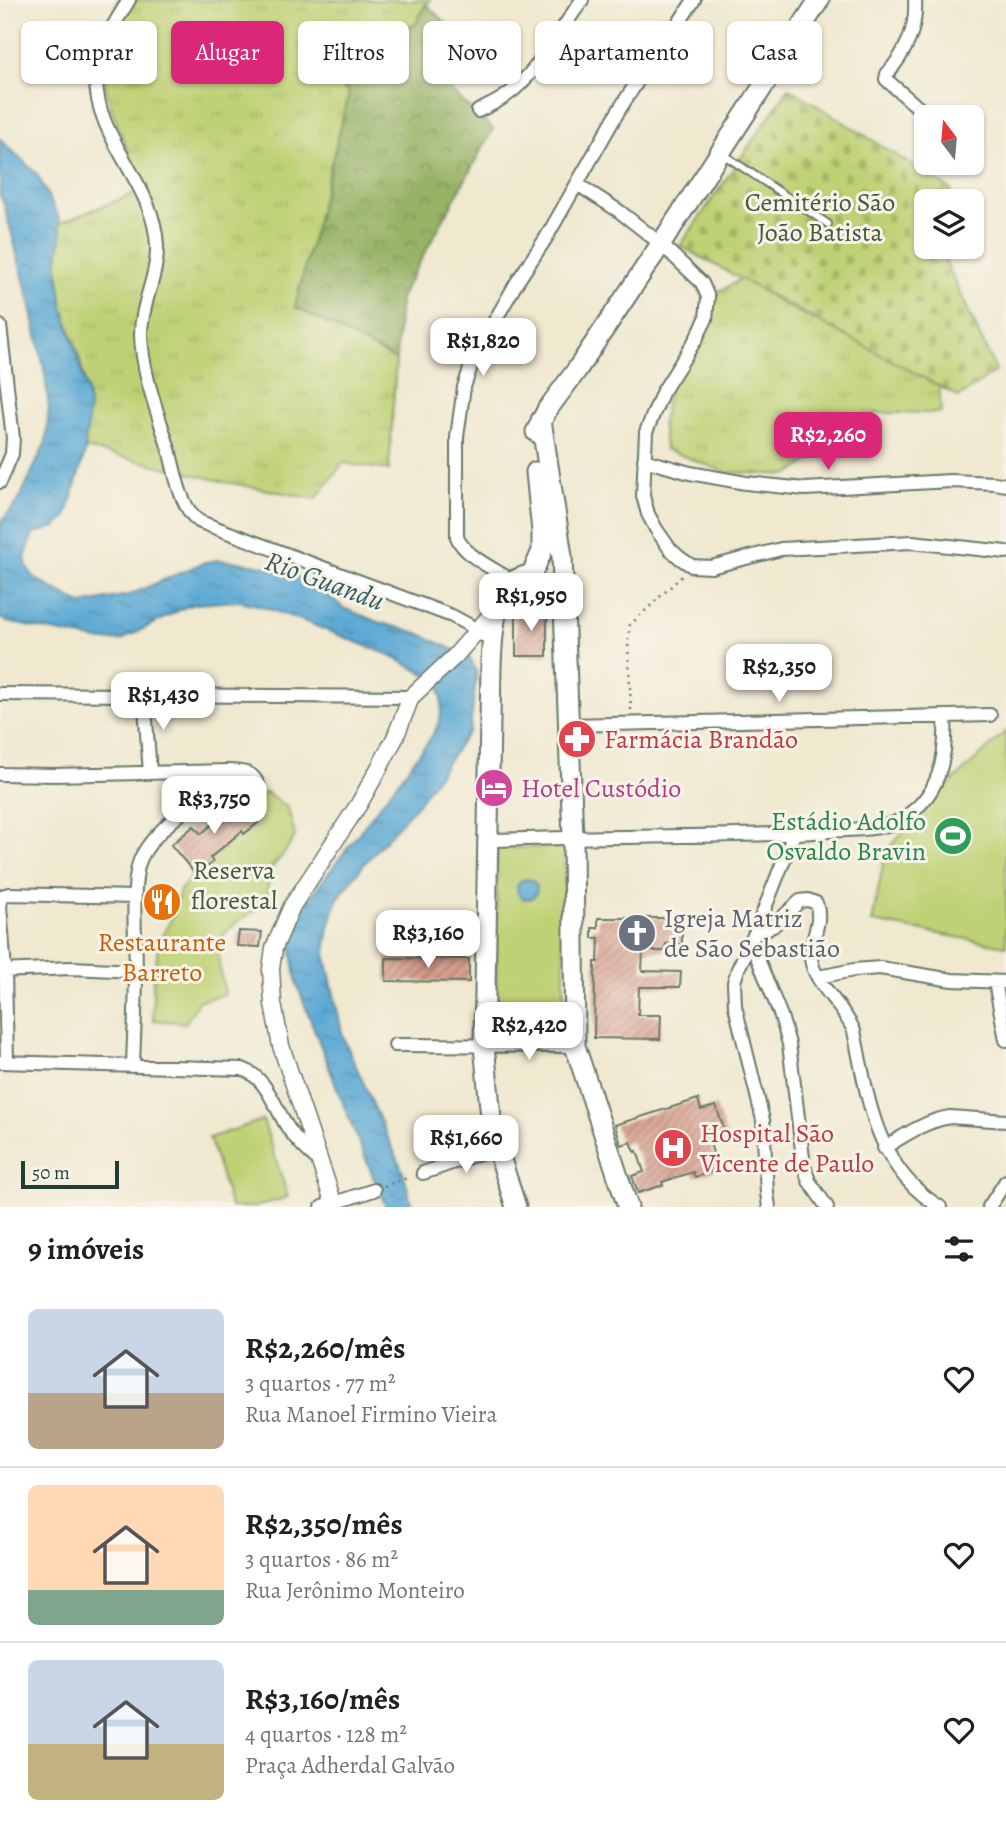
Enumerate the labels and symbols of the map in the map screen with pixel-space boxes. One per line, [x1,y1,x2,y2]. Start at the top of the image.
north arrow [914,105,984,175]
park label: Cemitério São João Batista [745,185,895,250]
pin: R$1,820 [418,318,548,378]
pin: R$2,260 [763,412,893,472]
water label: Rio Guandu [260,542,389,620]
pin: R$1,950 [466,574,596,633]
pin: R$2,350 [714,644,844,704]
pin: R$1,430 [98,672,228,732]
pharmacy icon: Farmácia Brandão [556,718,598,760]
place label: Farmácia Brandão [604,722,798,757]
hotel icon: Hotel Custódio [473,767,515,809]
place label: Hotel Custódio [521,771,681,806]
pin: R$3,750 [149,776,279,836]
place label: Estádio Adolfo Osvaldo Bravin [766,804,926,869]
sports icon: Estádio Adolfo Osvaldo Bravin [932,815,974,857]
park label: Reserva florestal [191,853,277,918]
restaurant icon: Restaurante Barreto [141,881,183,923]
place label: Igreja Matriz de São Sebastião [664,901,840,966]
pin: R$3,160 [363,911,493,970]
church icon: Igreja Matriz de São Sebastião [616,912,658,954]
place label: Restaurante Barreto [98,925,226,990]
pin: R$2,420 [464,1002,594,1062]
pin: R$1,660 [401,1116,531,1175]
place label: Hospital São Vicente de Paulo [699,1116,874,1181]
hospital icon: Hospital São Vicente de Paulo [652,1127,694,1169]
scale bar [21,1158,119,1190]

